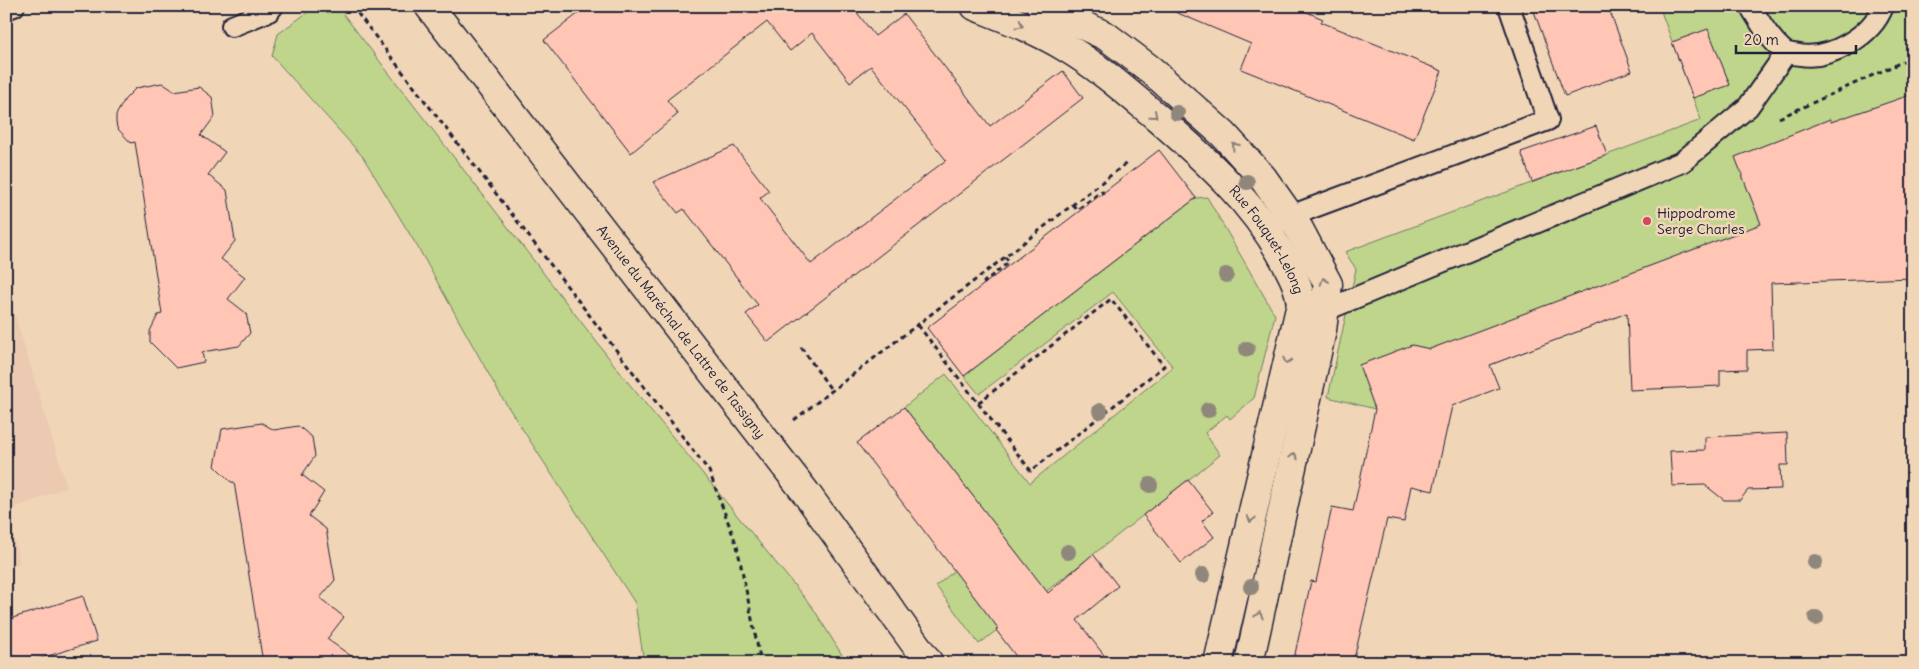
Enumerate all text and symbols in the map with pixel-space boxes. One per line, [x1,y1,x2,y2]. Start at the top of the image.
one-way arrow [1015,19,1024,29]
scale bar [1736,22,1856,54]
text: 20 m [1744,30,1779,49]
one-way arrow [1149,109,1158,118]
one-way arrow [1232,143,1241,152]
street label: Rue Fouquet-Lelong [1225,182,1308,296]
place label: Hippodrome Serge Charles [1657,204,1745,238]
marker: Hippodrome Serge Charles [1641,215,1653,227]
street label: Avenue du Maréchal de Lattre de Tassigny [593,221,770,442]
one-way arrow [1320,277,1330,286]
one-way arrow [1282,356,1293,365]
one-way arrow [1288,452,1299,461]
one-way arrow [1246,515,1257,523]
one-way arrow [1253,611,1264,620]

